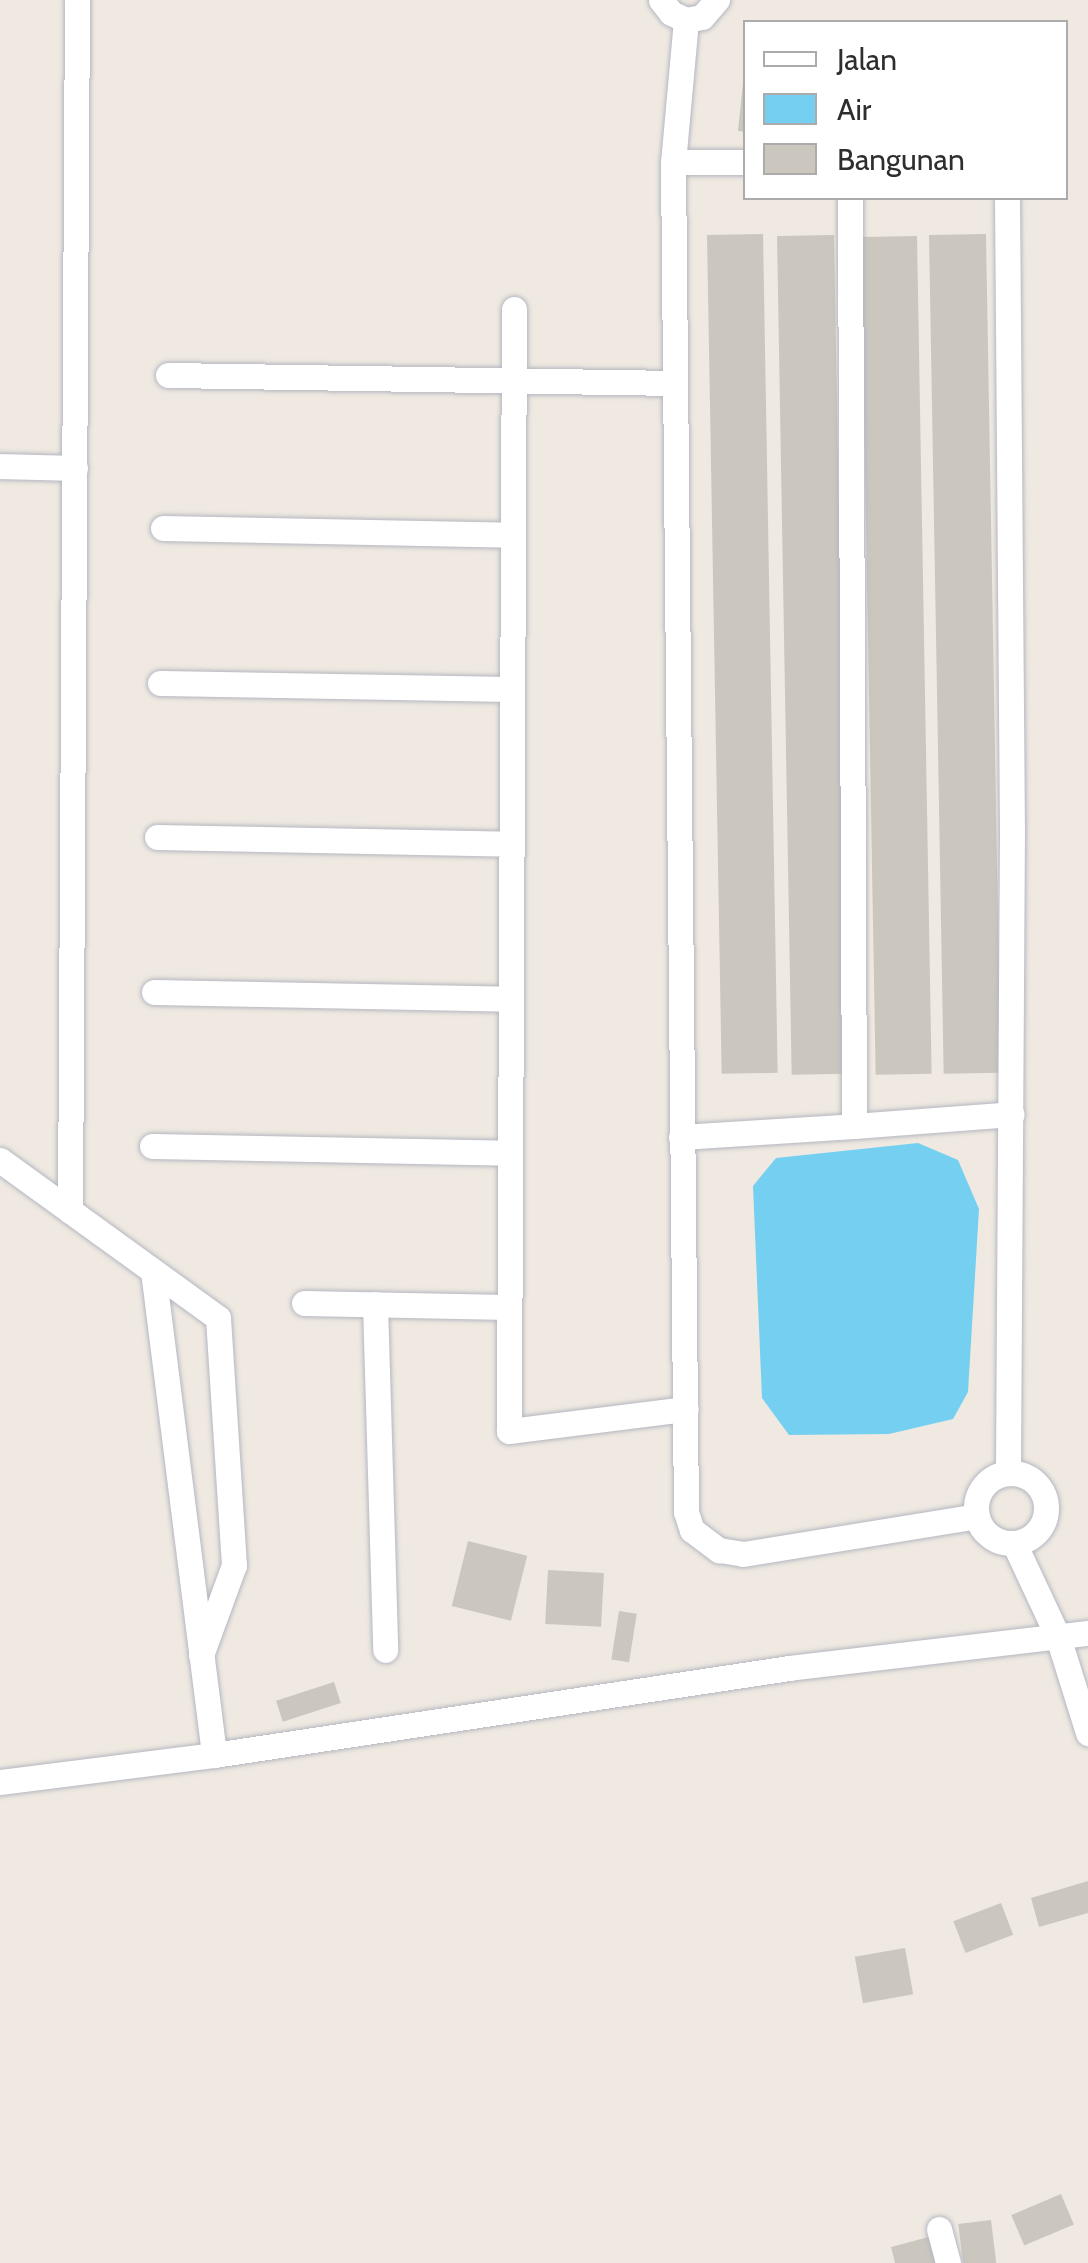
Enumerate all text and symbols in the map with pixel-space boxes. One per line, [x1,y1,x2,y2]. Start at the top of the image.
legend [743,20,1068,200]
text: Jalan [837,41,897,78]
text: Air [837,91,871,128]
text: Bangunan [837,141,965,178]

